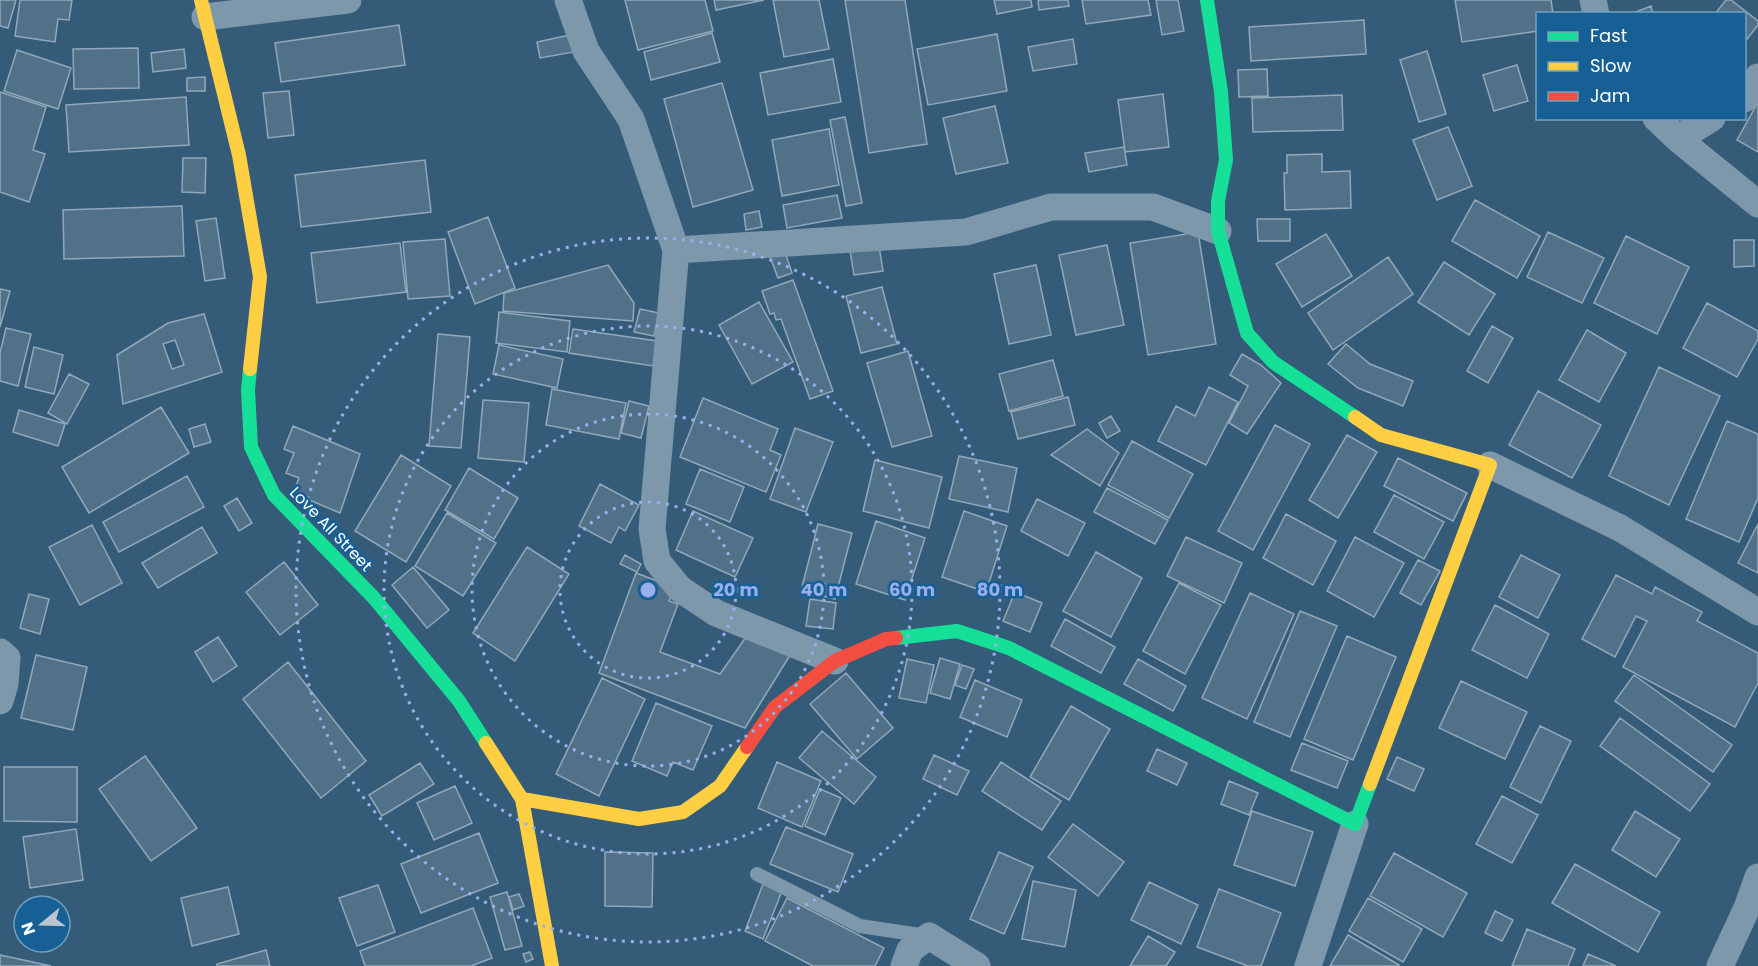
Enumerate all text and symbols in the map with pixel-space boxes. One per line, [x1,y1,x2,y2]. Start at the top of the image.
legend [1536,12,1746,120]
text: Fast [1590,23,1627,48]
text: Slow [1590,53,1632,78]
text: Jam [1590,83,1630,108]
street label: Love All Street [284,481,378,577]
text: 20 m [714,577,758,602]
text: 40 m [801,577,847,602]
text: 60 m [889,577,935,602]
text: 80 m [977,577,1023,602]
centre of rings [638,580,658,600]
north arrow [12,894,72,954]
text: N [15,919,41,938]

